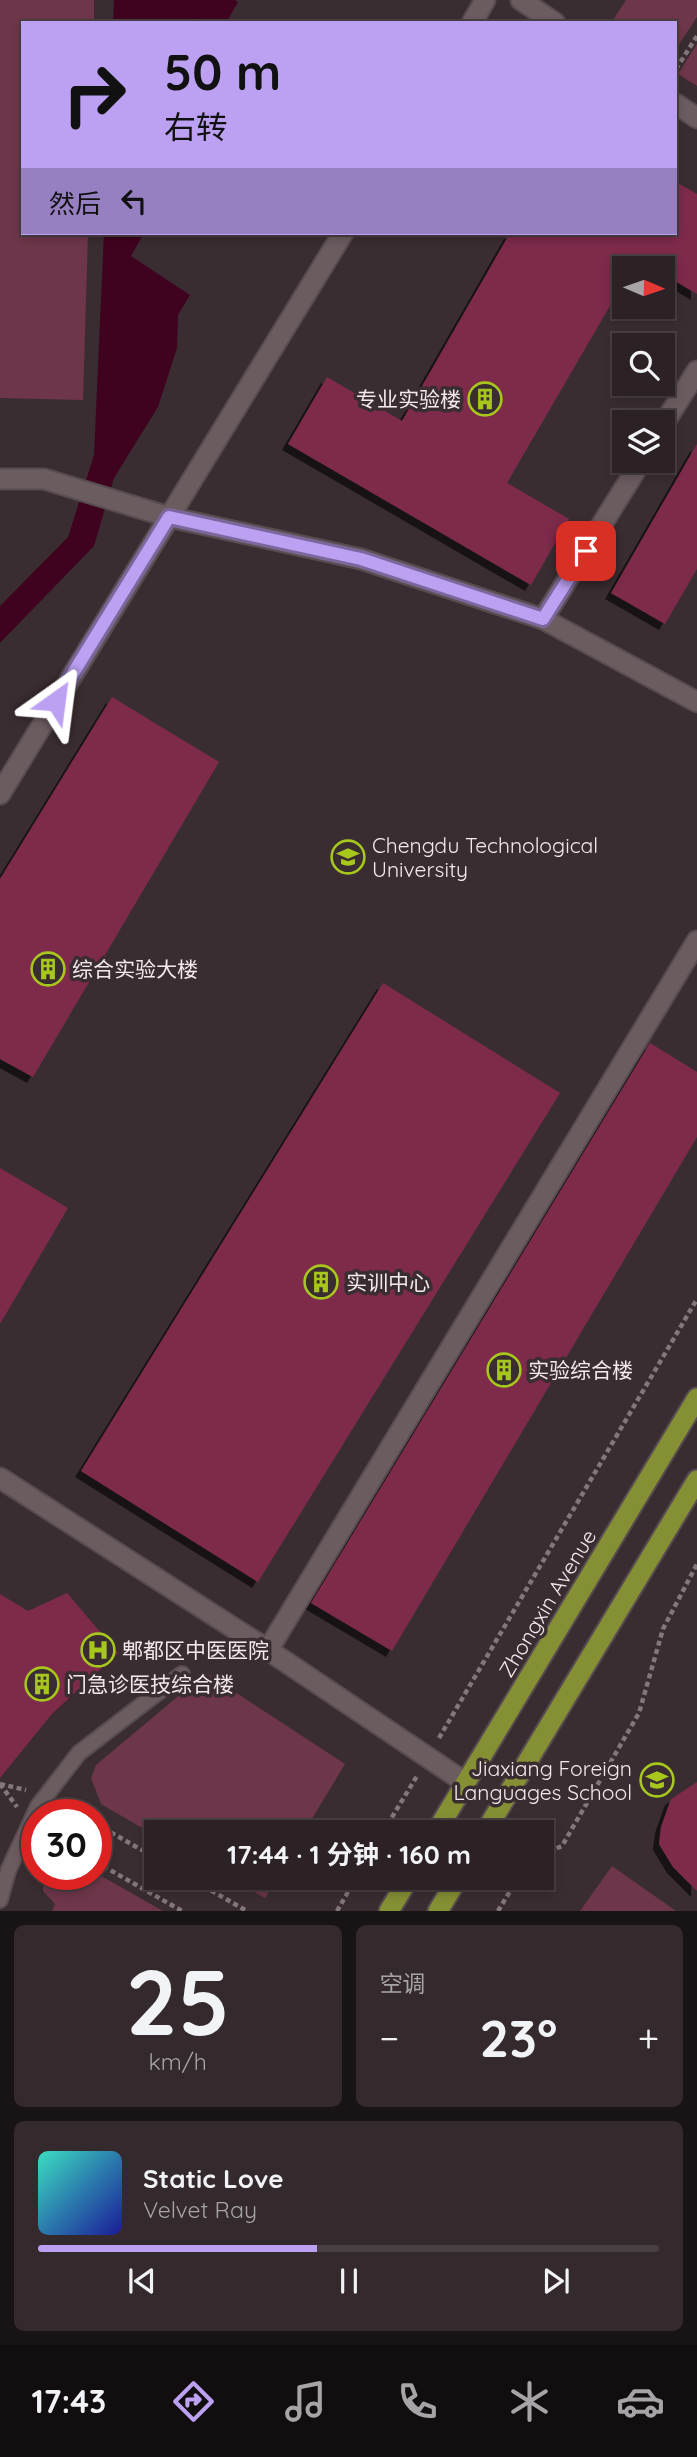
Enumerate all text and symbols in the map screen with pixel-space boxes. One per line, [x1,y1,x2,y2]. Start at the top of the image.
text: 50 m [164,41,281,102]
icon: right [49,49,140,140]
text: 右转 [164,107,228,147]
icon: left [115,182,153,220]
text: 然后 [49,187,101,220]
north arrow [612,256,676,318]
map controls [612,256,675,473]
button: search [612,333,675,396]
building icon: 专业实验楼 [466,380,504,418]
place label: 专业实验楼 [356,386,461,412]
button: layers [612,410,675,473]
pin [556,521,616,581]
icon: arrive [567,532,605,570]
position arrow [19,664,93,738]
place label: Chengdu Technological University [372,832,598,882]
school or university icon: Chengdu Technological University [329,838,367,876]
building icon: 综合实验大楼 [29,950,67,988]
place label: 综合实验大楼 [72,956,198,982]
building icon: 实训中心 [302,1263,340,1301]
place label: 实训中心 [346,1269,430,1295]
building icon: 实验综合楼 [485,1351,523,1389]
place label: 实验综合楼 [528,1357,633,1383]
street label: Zhongxin Avenue [493,1524,601,1682]
hospital icon: 郫都区中医医院 [79,1631,117,1669]
place label: 郫都区中医医院 [122,1637,269,1663]
building icon: 门急诊医技综合楼 [23,1665,61,1703]
place label: 门急诊医技综合楼 [66,1671,234,1697]
place label: Jiaxiang Foreign Languages School [453,1755,632,1805]
school or university icon: Jiaxiang Foreign Languages School [638,1761,676,1799]
speed limit sign: 30 [21,1799,112,1890]
text: 17:44 · 1 分钟 · 160 m [227,1838,471,1871]
text: 25 [126,1944,230,2058]
text: 空调 [380,1969,426,1998]
text: 23° [479,2005,557,2070]
text: − [380,2014,399,2062]
text: + [638,2014,659,2062]
text: km/h [149,2047,207,2076]
text: Static Love [143,2162,284,2195]
text: Velvet Ray [143,2195,257,2224]
icon: previous [123,2262,161,2300]
icon: pause [330,2262,368,2300]
icon: next [537,2262,575,2300]
icon: directions [169,2377,218,2426]
icon: music [281,2377,330,2426]
icon: phone [393,2377,442,2426]
icon: climate [505,2377,554,2426]
icon: car [616,2377,665,2426]
text: 17:43 [31,2381,106,2421]

